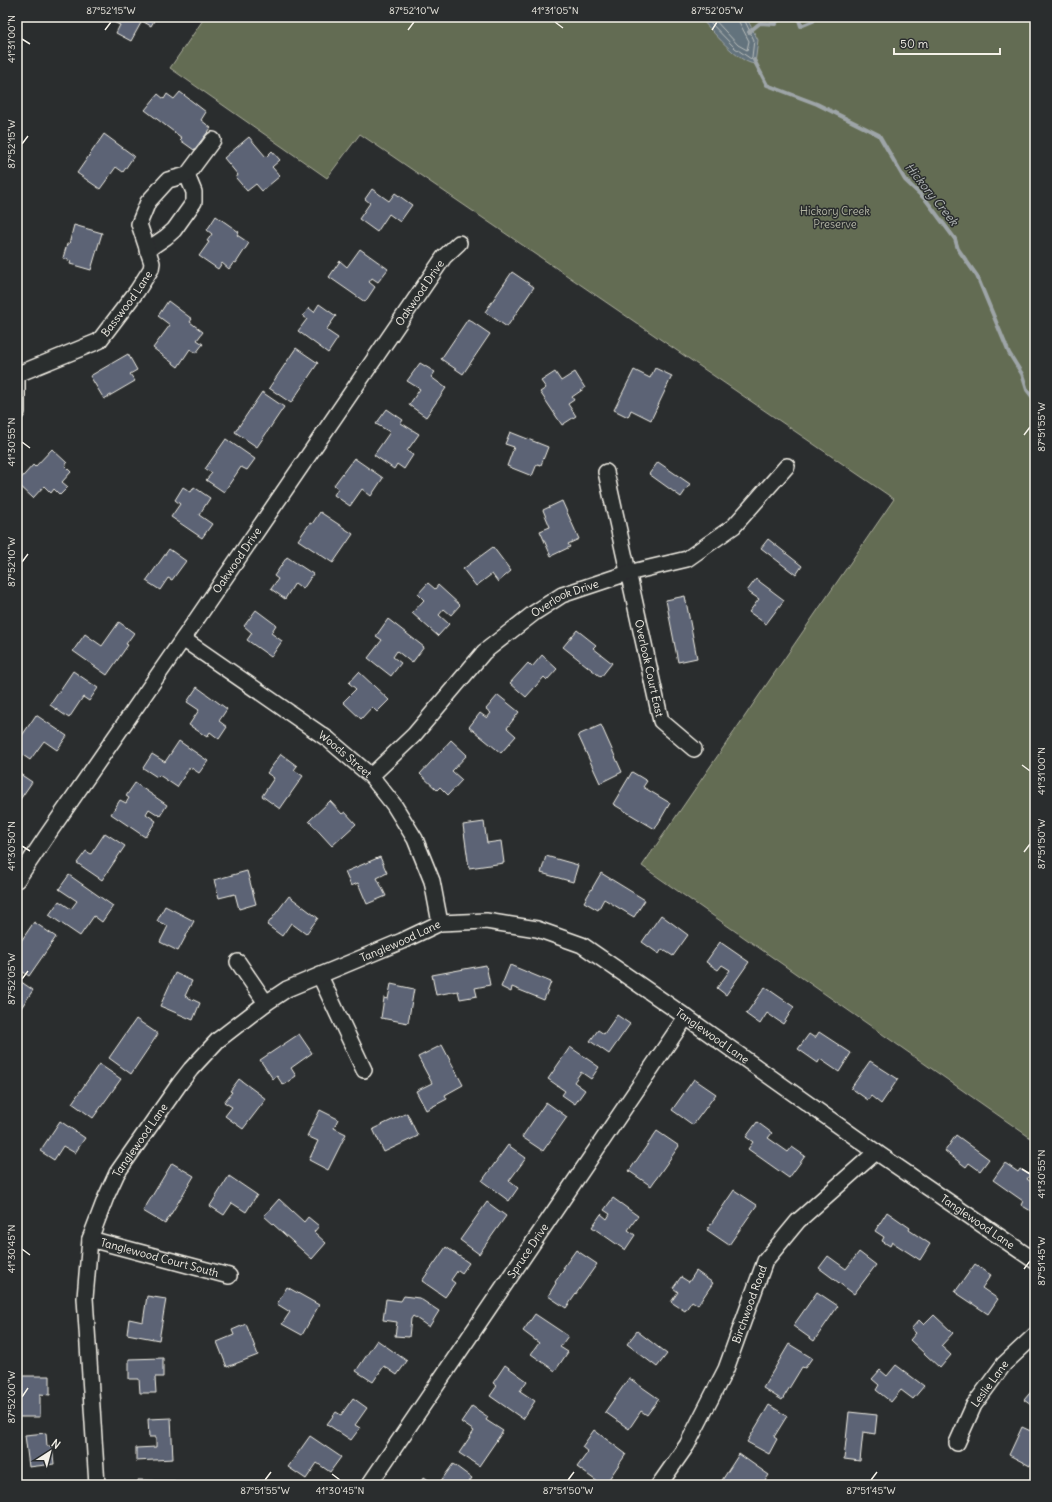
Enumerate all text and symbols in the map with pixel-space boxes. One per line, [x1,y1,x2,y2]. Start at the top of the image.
text: 87°52'15"W [86,4,136,17]
text: 87°52'10"W [389,4,439,17]
text: 41°31'05"N [531,4,579,17]
text: 87°52'05"W [691,4,743,17]
text: 41°31'00"N [5,15,18,63]
scale bar [894,30,1000,56]
text: 50 m [900,36,929,51]
text: 87°52'15"W [5,119,18,169]
water label: Hickory Creek [902,160,962,229]
park label: Hickory Creek Preserve [800,204,870,231]
street label: Oakwood Drive [392,257,447,328]
street label: Basswood Lane [98,268,155,339]
text: 87°51'55"W [1035,402,1048,452]
text: 41°30'55"N [5,418,18,466]
street label: Oakwood Drive [209,525,264,596]
text: 87°52'10"W [5,537,18,587]
street label: Overlook Drive [528,576,600,620]
street label: Overlook Court East [632,618,667,719]
street label: Woods Street [316,728,375,781]
text: 41°31'00"N [1035,747,1048,795]
text: 87°51'50"W [1035,819,1048,869]
text: 41°30'50"N [5,821,18,871]
street label: Tanglewood Lane [358,917,443,965]
text: 87°52'05"W [5,953,18,1005]
street label: Tanglewood Lane [673,1005,752,1067]
street label: Tanglewood Lane [109,1101,171,1179]
text: 41°30'55"N [1035,1150,1048,1198]
street label: Tanglewood Lane [938,1191,1018,1252]
street label: Spruce Drive [504,1221,551,1281]
text: 41°30'45"N [5,1225,18,1273]
street label: Tanglewood Court South [99,1235,220,1280]
text: 87°51'45"W [1035,1236,1048,1286]
street label: Birchwood Road [729,1263,770,1345]
street label: Leslie Lane [968,1357,1011,1410]
text: 87°52'00"W [5,1371,18,1423]
north arrow [30,1432,70,1472]
text: N [49,1436,63,1452]
text: 87°51'55"W [240,1484,290,1497]
text: 41°30'45"N [316,1484,364,1497]
text: 87°51'50"W [543,1484,593,1497]
text: 87°51'45"W [846,1484,896,1497]

